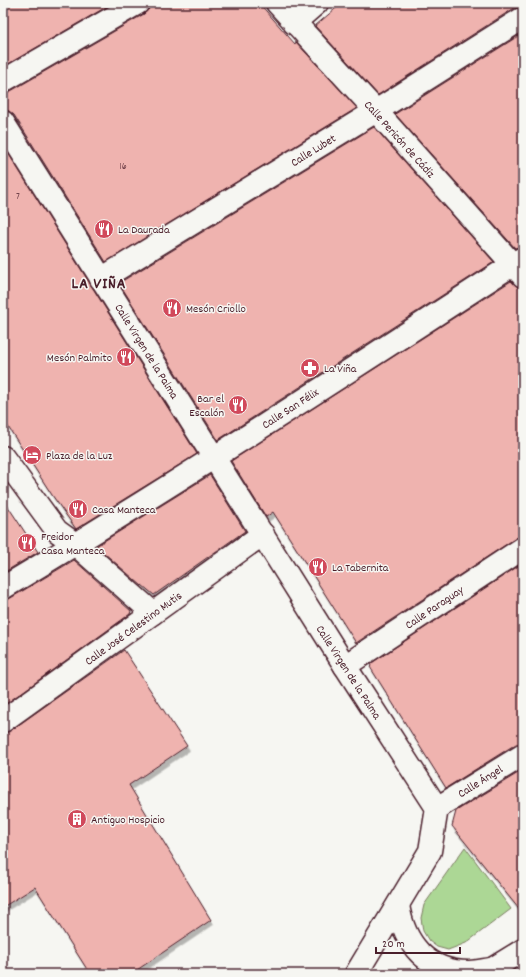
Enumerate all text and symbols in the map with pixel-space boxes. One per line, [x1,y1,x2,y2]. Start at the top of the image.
street label: Calle Pericón de Cádiz [359,97,439,183]
street label: Calle Lubet [288,130,340,172]
house number: 16 [119,160,127,174]
house number: 7 [16,190,20,204]
restaurant icon: La Daurada [93,218,115,240]
place label: La Daurada [118,222,170,239]
district label: LA VIÑA [72,273,126,296]
restaurant icon: Mesón Criollo [161,297,183,319]
street label: Calle Virgen de la Palma [110,301,182,403]
place label: Mesón Criollo [186,301,246,318]
restaurant icon: Mesón Palmito [115,346,137,368]
place label: Mesón Palmito [47,350,112,367]
pharmacy icon: La Viña [299,357,321,379]
place label: La Viña [324,361,357,378]
street label: Calle San Félix [259,384,323,434]
place label: Bar el Escalón [189,391,224,422]
restaurant icon: Bar el Escalón [227,394,249,416]
hotel icon: Plaza de la Luz [21,444,43,466]
place label: Plaza de la Luz [46,448,113,465]
restaurant icon: Casa Manteca [67,498,89,520]
place label: Casa Manteca [92,502,156,519]
place label: Freidor Casa Manteca [41,529,105,560]
restaurant icon: Freidor Casa Manteca [16,532,38,554]
restaurant icon: La Tabernita [307,556,329,578]
place label: La Tabernita [332,560,389,577]
street label: Calle Paraguay [402,582,468,634]
street label: Calle José Celestino Mutis [82,588,186,670]
street label: Calle Virgen de la Palma [311,622,385,724]
street label: Calle Ángel [455,762,507,803]
building icon: Antiguo Hospicio [66,808,88,830]
place label: Antiguo Hospicio [91,812,165,829]
scale bar [376,929,460,955]
text: 20 m [382,936,405,953]

